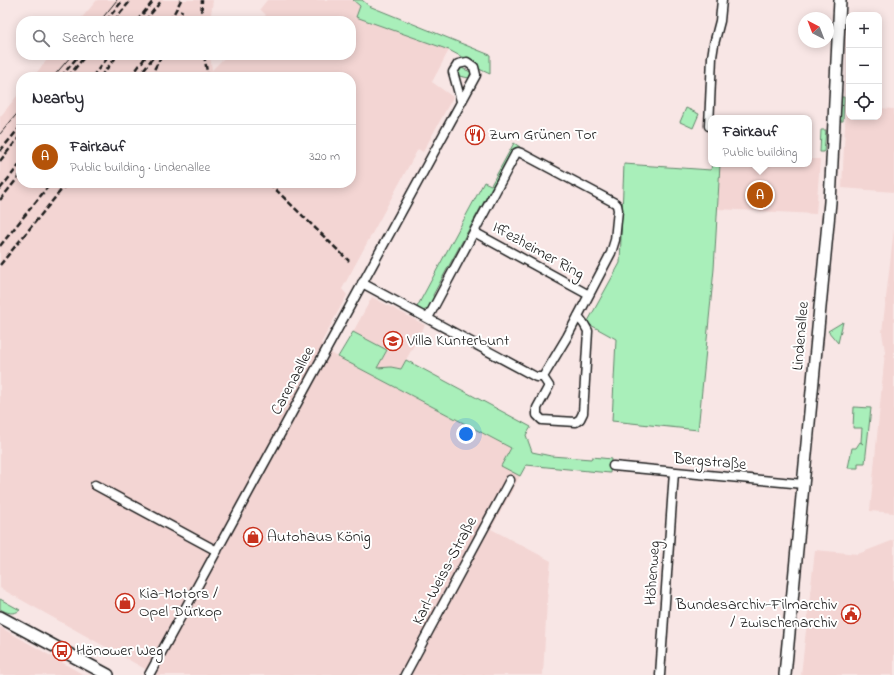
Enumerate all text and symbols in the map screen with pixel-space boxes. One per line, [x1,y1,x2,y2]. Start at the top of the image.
north arrow [798,12,834,48]
map controls [846,12,882,120]
button: + [846,12,882,48]
search box [16,16,356,60]
icon: search [30,27,52,49]
text: Search here [62,27,134,49]
button: − [846,48,882,84]
button: locate [846,84,882,120]
text: Nearby [32,86,84,111]
popup [708,115,812,167]
text: Fairkauf [723,121,778,143]
place label: Zum Grünen Tor [489,123,596,147]
restaurant icon: Zum Grünen Tor [464,124,486,146]
text: Fairkauf [70,136,125,158]
text: Public building [723,143,797,162]
text: A [41,147,49,166]
text: 320 m [309,147,340,166]
text: Public building · Lindenallee [70,158,210,177]
pin: A [747,180,773,210]
street label: Iffezheimer Ring [488,216,588,286]
street label: Lindenallee [786,300,816,371]
place label: Villa Kunterbunt [406,329,510,353]
school or university icon: Villa Kunterbunt [382,330,404,352]
street label: Carenaallee [265,342,321,419]
your location [456,424,476,444]
street label: Bergstraße [672,447,748,477]
street label: Karl-Weiss-Straße [406,512,484,629]
place label: Autohaus König [267,525,371,549]
shop icon: Autohaus König [242,526,264,548]
street label: Höhenweg [639,540,667,606]
place label: Kia-Motors / Opel Dürkop [139,582,222,624]
shop icon: Kia-Motors / Opel Dürkop [114,592,136,614]
place label: Bundesarchiv-Filmarchiv / Zwischenarchiv [675,593,838,635]
public building icon: Bundesarchiv-Filmarchiv / Zwischenarchiv [840,603,862,625]
place label: Hönower Weg [76,639,163,663]
bus stop icon: Hönower Weg [51,640,73,662]

